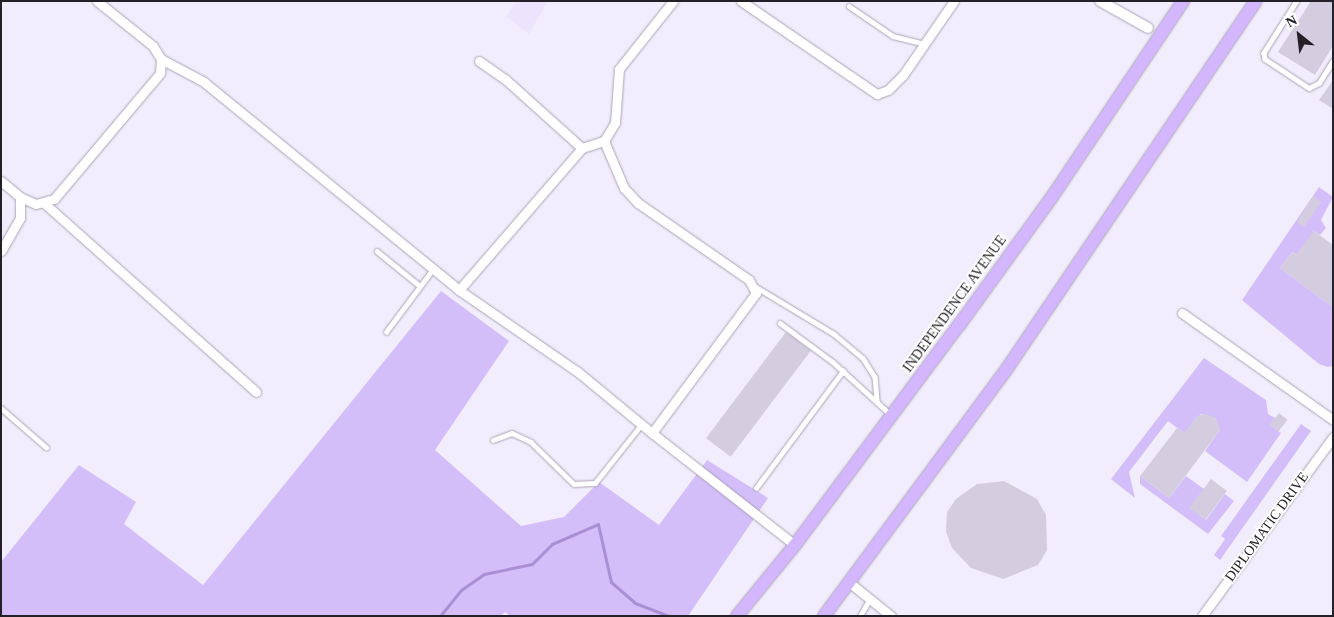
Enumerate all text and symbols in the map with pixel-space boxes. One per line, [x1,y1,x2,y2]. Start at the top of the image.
north arrow [1274,10,1324,60]
text: N [1283,12,1300,30]
street label: INDEPENDENCE AVENUE [899,232,1011,376]
street label: DIPLOMATIC DRIVE [1222,469,1312,585]

